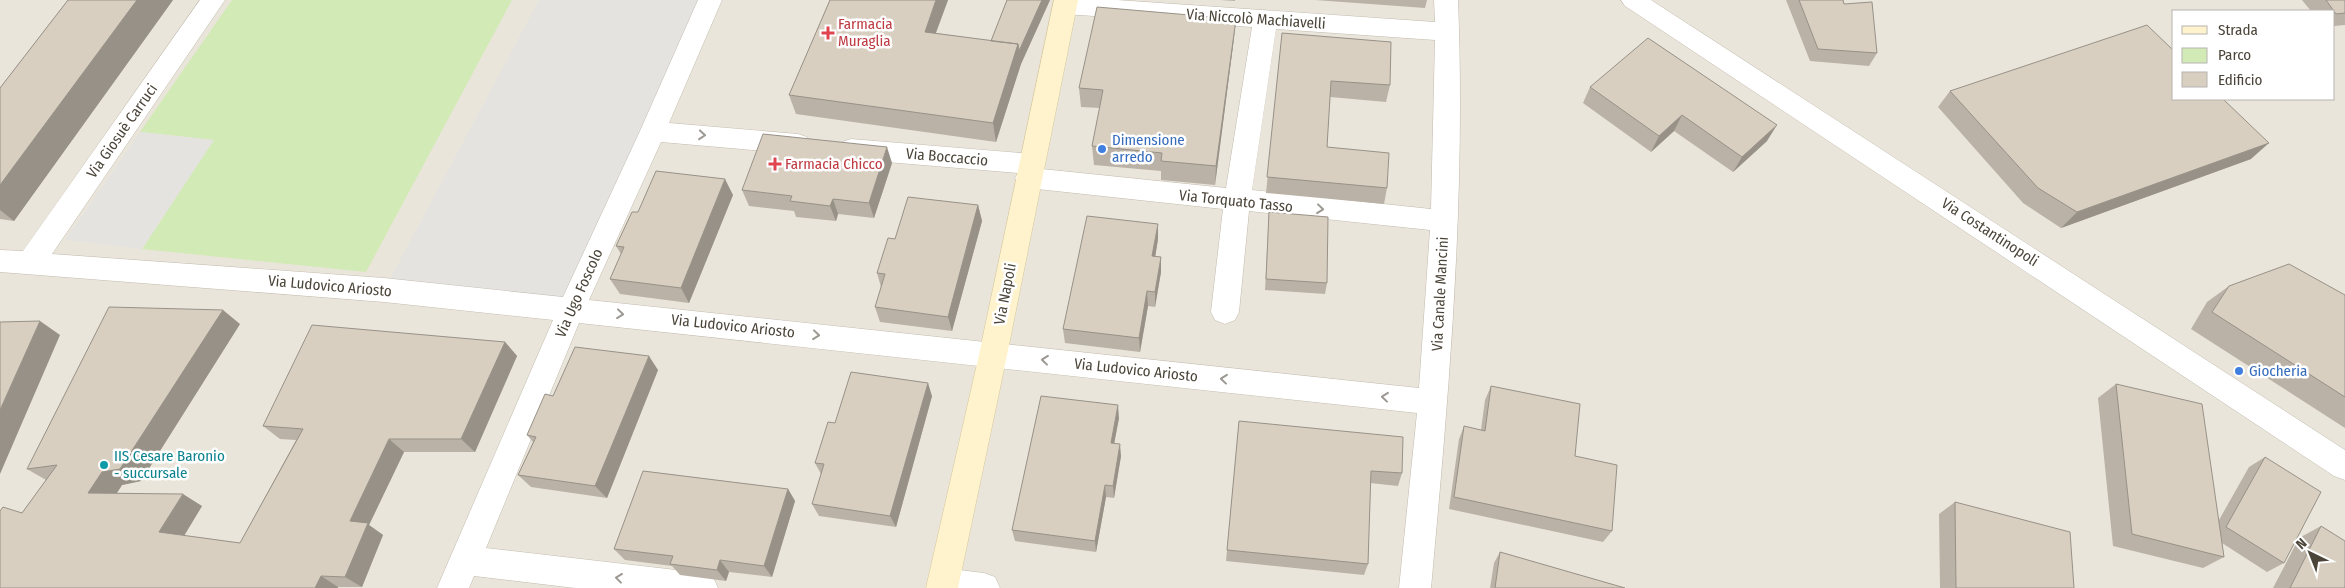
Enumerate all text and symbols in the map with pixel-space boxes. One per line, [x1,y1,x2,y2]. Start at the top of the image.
street label: Via Niccolò Machiavelli [1186,5,1326,33]
legend [2172,10,2335,100]
place label: Farmacia Muraglia [838,15,893,50]
text: Strada [2218,21,2258,39]
marker: Farmacia Muraglia [822,27,834,39]
text: Parco [2218,46,2251,64]
text: Edificio [2218,71,2263,89]
street label: Via Giosuè Carruci [83,80,161,182]
one-way arrow [698,130,706,141]
place label: Dimensione arredo [1112,131,1185,166]
marker: Dimensione arredo [1096,143,1108,155]
street label: Via Boccaccio [905,144,989,170]
place label: Farmacia Chicco [785,155,883,173]
marker: Farmacia Chicco [769,158,781,170]
street label: Via Torquato Tasso [1178,186,1294,216]
street label: Via Costantinopoli [1938,194,2042,270]
one-way arrow [1317,203,1325,214]
street label: Via Canale Mancini [1428,236,1452,352]
street label: Via Ugo Foscolo [551,246,607,340]
street label: Via Napoli [990,262,1020,326]
street label: Via Ludovico Ariosto [267,272,393,300]
one-way arrow [616,308,624,319]
street label: Via Ludovico Ariosto [670,311,796,341]
one-way arrow [813,329,821,340]
one-way arrow [1040,355,1048,366]
street label: Via Ludovico Ariosto [1073,355,1199,385]
place label: Giocheria [2249,362,2307,380]
marker: Giocheria [2233,365,2245,377]
one-way arrow [1219,374,1227,385]
one-way arrow [1381,392,1389,403]
place label: IIS Cesare Baronio - succursale [114,447,225,482]
marker: IIS Cesare Baronio - succursale [98,459,110,471]
north arrow [2285,528,2335,578]
text: N [2293,535,2310,553]
one-way arrow [614,573,622,584]

